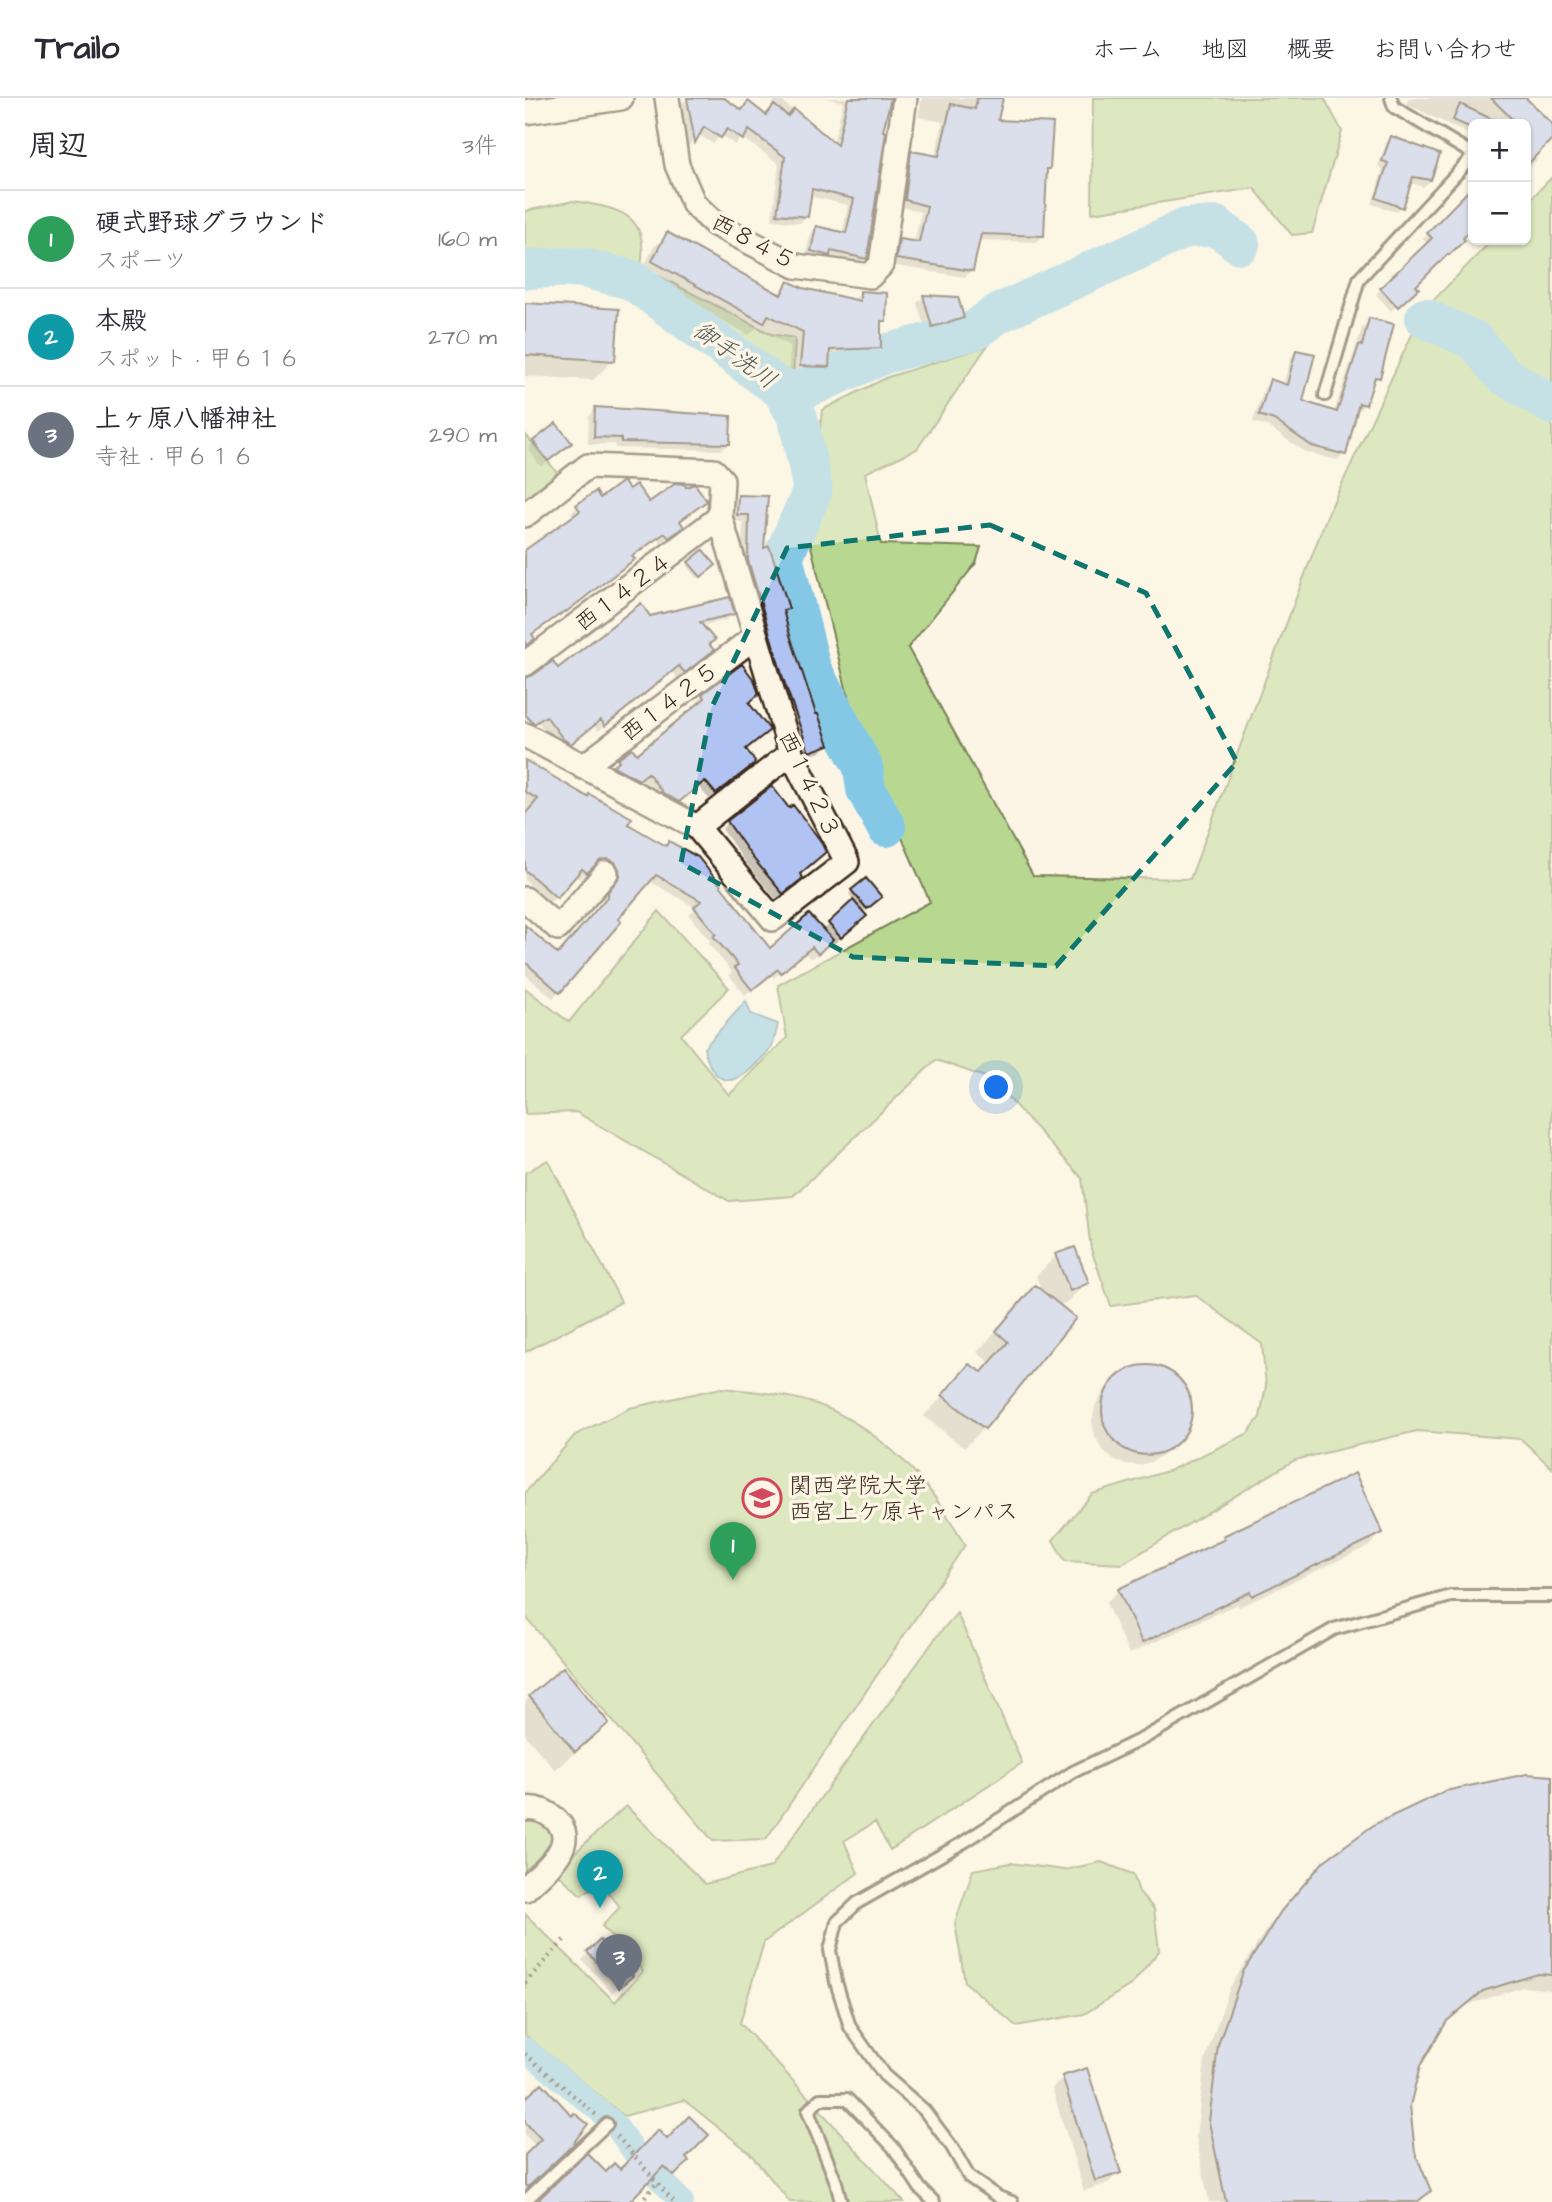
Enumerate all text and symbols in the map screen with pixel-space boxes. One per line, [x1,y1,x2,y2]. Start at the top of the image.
text: Trailo [35,25,119,71]
text: ホーム [1092,33,1163,67]
text: 地図 [1201,33,1249,67]
text: 概要 [1287,33,1335,67]
text: お問い合わせ [1373,33,1517,67]
map controls [1468,119,1531,245]
button: + [1468,119,1531,182]
text: 周辺 [28,125,88,167]
text: 3件 [462,130,497,162]
button: − [1468,182,1531,245]
text: 硬式野球グラウンド [95,205,329,241]
street label: 西８４５ [705,206,802,278]
text: 1 [50,223,52,255]
text: 160 m [438,223,497,255]
text: スポーツ [95,245,187,277]
text: 本殿 [95,303,147,339]
water label: 御手洗川 [686,314,783,398]
text: 2 [44,321,58,353]
text: 270 m [428,321,497,353]
text: スポット · 甲６１６ [95,343,301,375]
text: 上ヶ原八幡神社 [95,401,277,437]
text: 3 [45,419,57,451]
text: 290 m [429,419,497,451]
text: 寺社 · 甲６１６ [95,441,255,473]
street label: 西１４２４ [568,544,679,639]
street label: 西１４２５ [614,654,725,749]
street label: 西１４２３ [770,726,848,843]
your location [979,1070,1013,1104]
place label: 関西学院大学 西宮上ケ原キャンパス [789,1470,1018,1528]
school or university icon: 関西学院大学 西宮上ケ原キャンパス [741,1477,783,1519]
pin: 1 [710,1522,756,1580]
pin: 2 [577,1850,623,1908]
pin: 3 [596,1934,642,1992]

